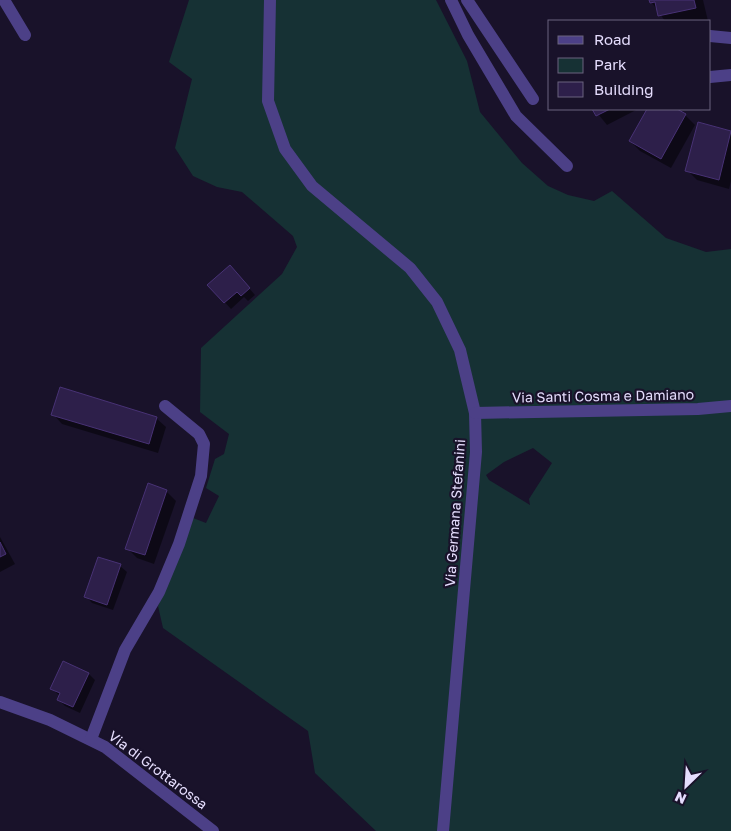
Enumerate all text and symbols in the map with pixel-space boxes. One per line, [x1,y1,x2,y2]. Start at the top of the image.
legend [548,20,711,110]
text: Road [594,30,631,48]
text: Park [594,55,627,73]
text: Building [594,80,654,98]
street label: Via Santi Cosma e Damiano [512,385,694,406]
street label: Via Germana Stefanini [441,439,468,587]
street label: Via di Grottarossa [105,727,211,812]
north arrow [661,761,711,811]
text: N [672,788,689,808]

